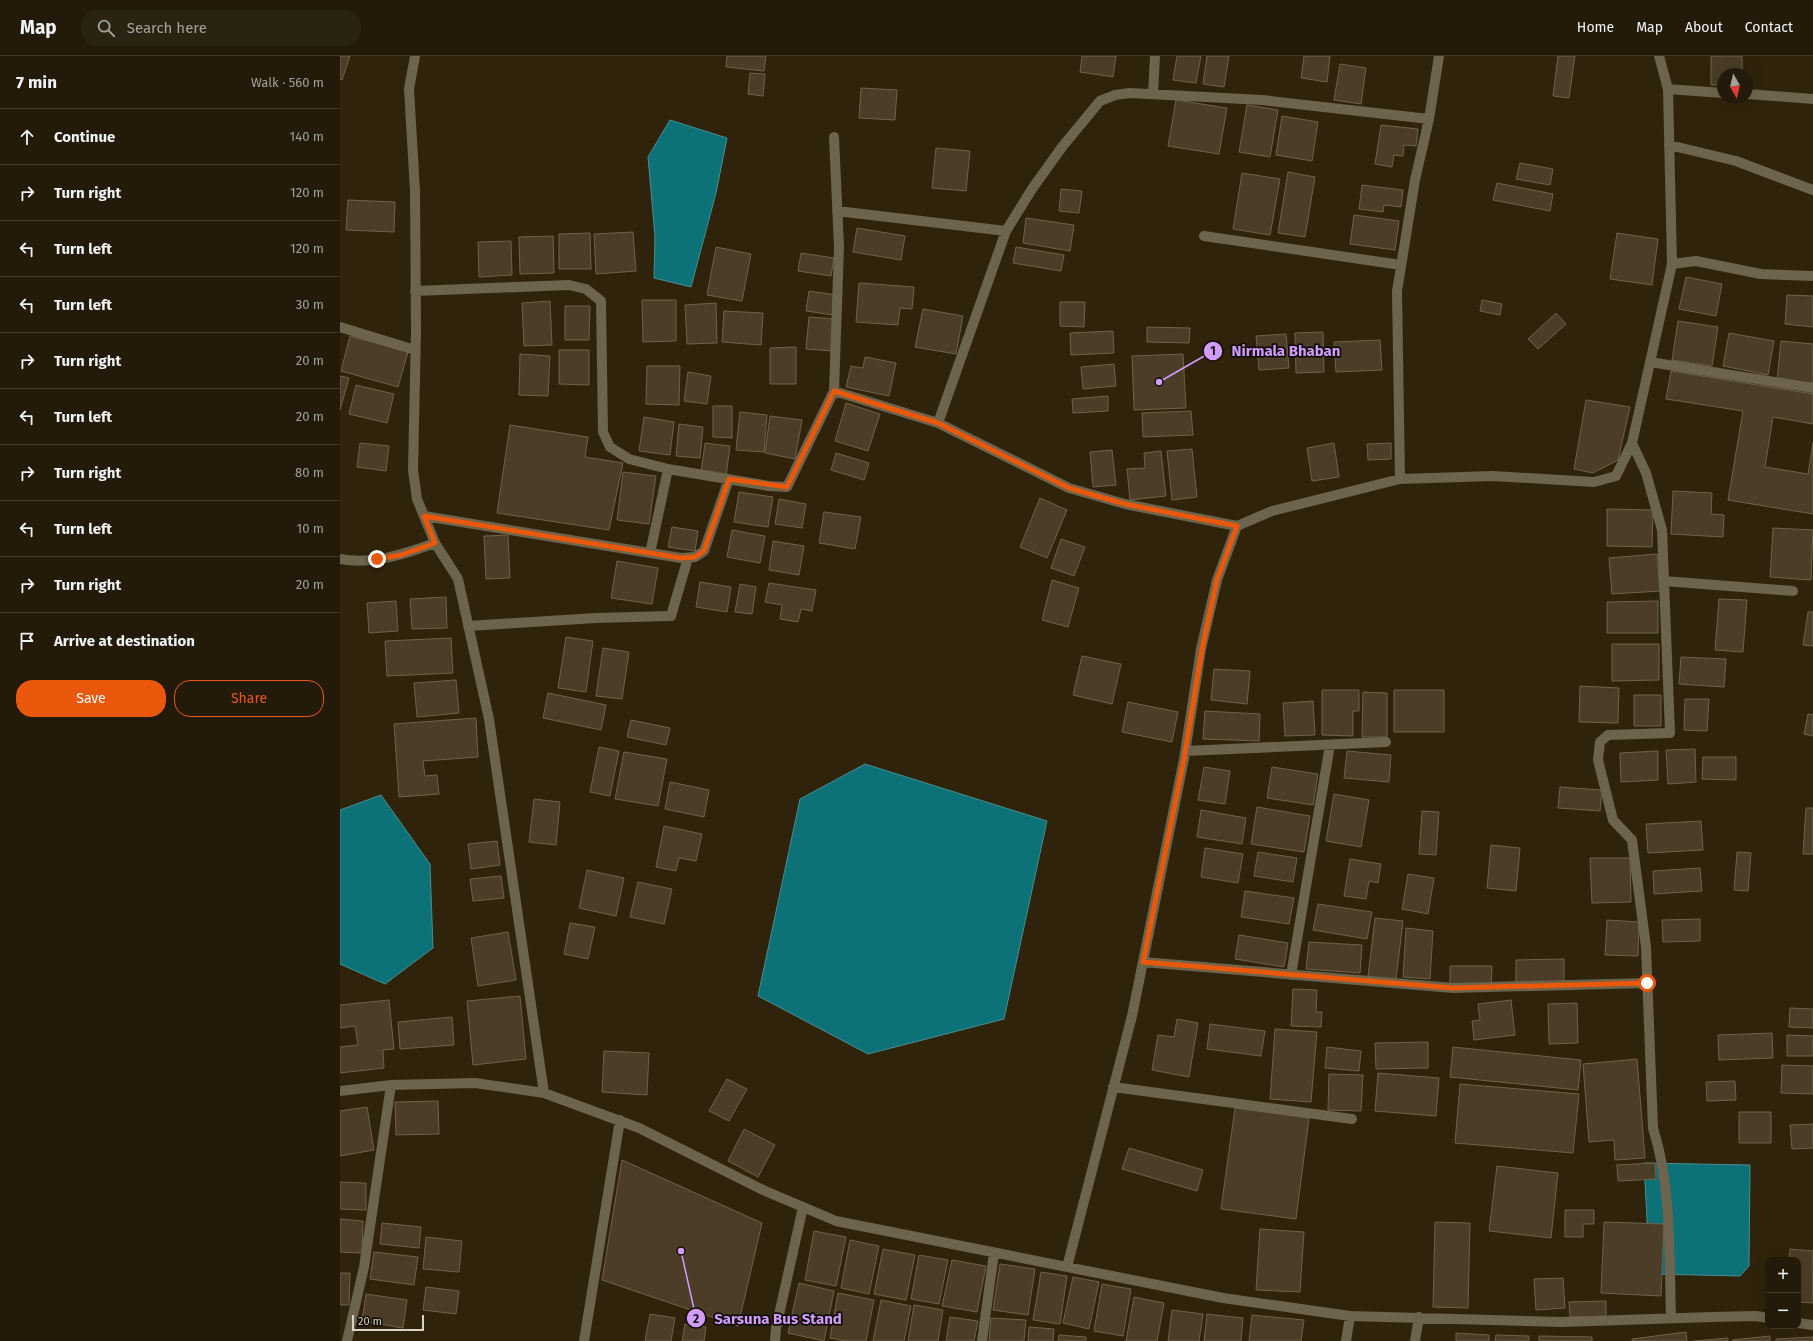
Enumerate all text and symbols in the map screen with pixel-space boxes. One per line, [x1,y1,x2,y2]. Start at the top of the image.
search box [81,10,361,46]
text: Map [20,16,57,39]
icon: search [95,17,117,39]
text: Search here [127,19,207,37]
text: Home [1577,19,1614,36]
text: Map [1636,19,1663,36]
text: About [1685,19,1723,36]
text: Contact [1745,19,1793,36]
north arrow [1717,68,1753,104]
text: 7 min [16,72,57,93]
text: Walk · 560 m [251,75,324,90]
icon: ahead [16,126,38,148]
text: Continue [54,128,115,146]
text: 140 m [290,129,324,144]
icon: right [16,182,38,204]
text: Turn right [54,184,121,202]
text: 120 m [290,185,324,200]
icon: left [16,238,38,260]
text: Turn left [54,240,112,258]
text: 120 m [290,241,324,256]
icon: left [16,294,38,316]
text: Turn left [54,296,112,314]
text: 30 m [296,297,324,312]
callout: Nirmala Bhaban [1203,337,1348,364]
text: Nirmala Bhaban [1232,342,1340,360]
text: 1 [1210,344,1216,358]
icon: right [16,350,38,372]
text: Turn right [54,352,121,370]
text: 20 m [296,353,324,368]
icon: left [16,406,38,428]
text: Turn left [54,408,112,426]
text: 20 m [296,409,324,424]
icon: right [16,462,38,484]
text: Turn right [54,464,121,482]
text: 80 m [295,465,324,480]
icon: left [16,518,38,540]
text: Turn left [54,520,112,538]
text: 10 m [297,521,324,536]
route end [368,550,386,568]
icon: right [16,574,38,596]
text: Turn right [54,576,121,594]
text: 20 m [296,577,324,592]
icon: arrive [16,630,38,652]
text: Arrive at destination [54,632,195,650]
button: Save [16,680,166,717]
button: Share [174,680,324,717]
route start [1638,974,1656,992]
map controls [1765,1257,1801,1329]
button: + [1765,1257,1801,1293]
button: − [1765,1293,1801,1329]
callout: Sarsuna Bus Stand [686,1305,850,1332]
text: Sarsuna Bus Stand [714,1310,842,1328]
text: 2 [693,1312,699,1326]
scale bar [352,1313,424,1332]
text: 20 m [358,1315,382,1328]

